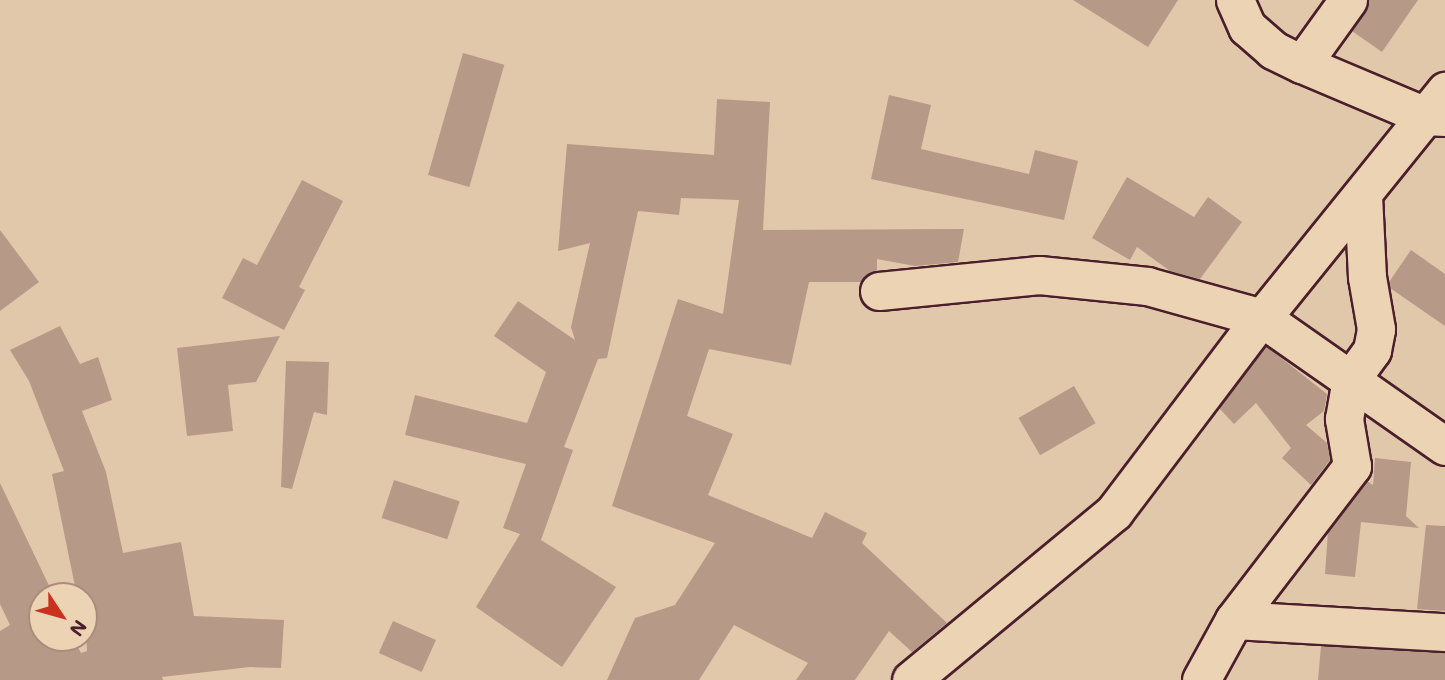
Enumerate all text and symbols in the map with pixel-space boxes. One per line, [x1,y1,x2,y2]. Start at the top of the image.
north arrow [28,582,98,652]
text: N [64,615,93,642]

